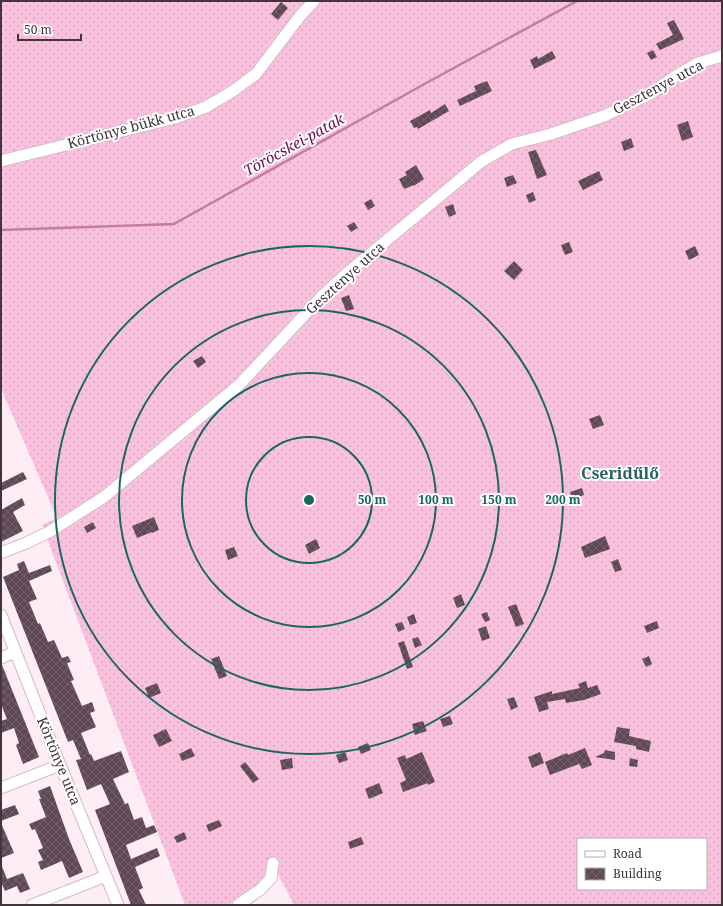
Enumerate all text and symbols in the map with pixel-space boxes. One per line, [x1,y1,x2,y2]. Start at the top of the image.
scale bar [18,16,81,42]
text: 50 m [24,21,52,38]
street label: Gesztenye utca [609,55,706,118]
street label: Körtönye bükk utca [65,100,197,153]
water label: Töröcskei-patak [240,108,348,180]
street label: Gesztenye utca [301,237,388,318]
district label: Cseridűlő [581,462,659,484]
text: 50 m [358,491,386,508]
text: 100 m [418,491,454,508]
text: 150 m [481,491,517,508]
text: 200 m [545,491,581,508]
centre of rings [302,493,316,507]
street label: Körtönye utca [33,714,86,808]
legend [577,838,707,890]
text: Road [613,845,643,862]
text: Building [613,865,662,882]

